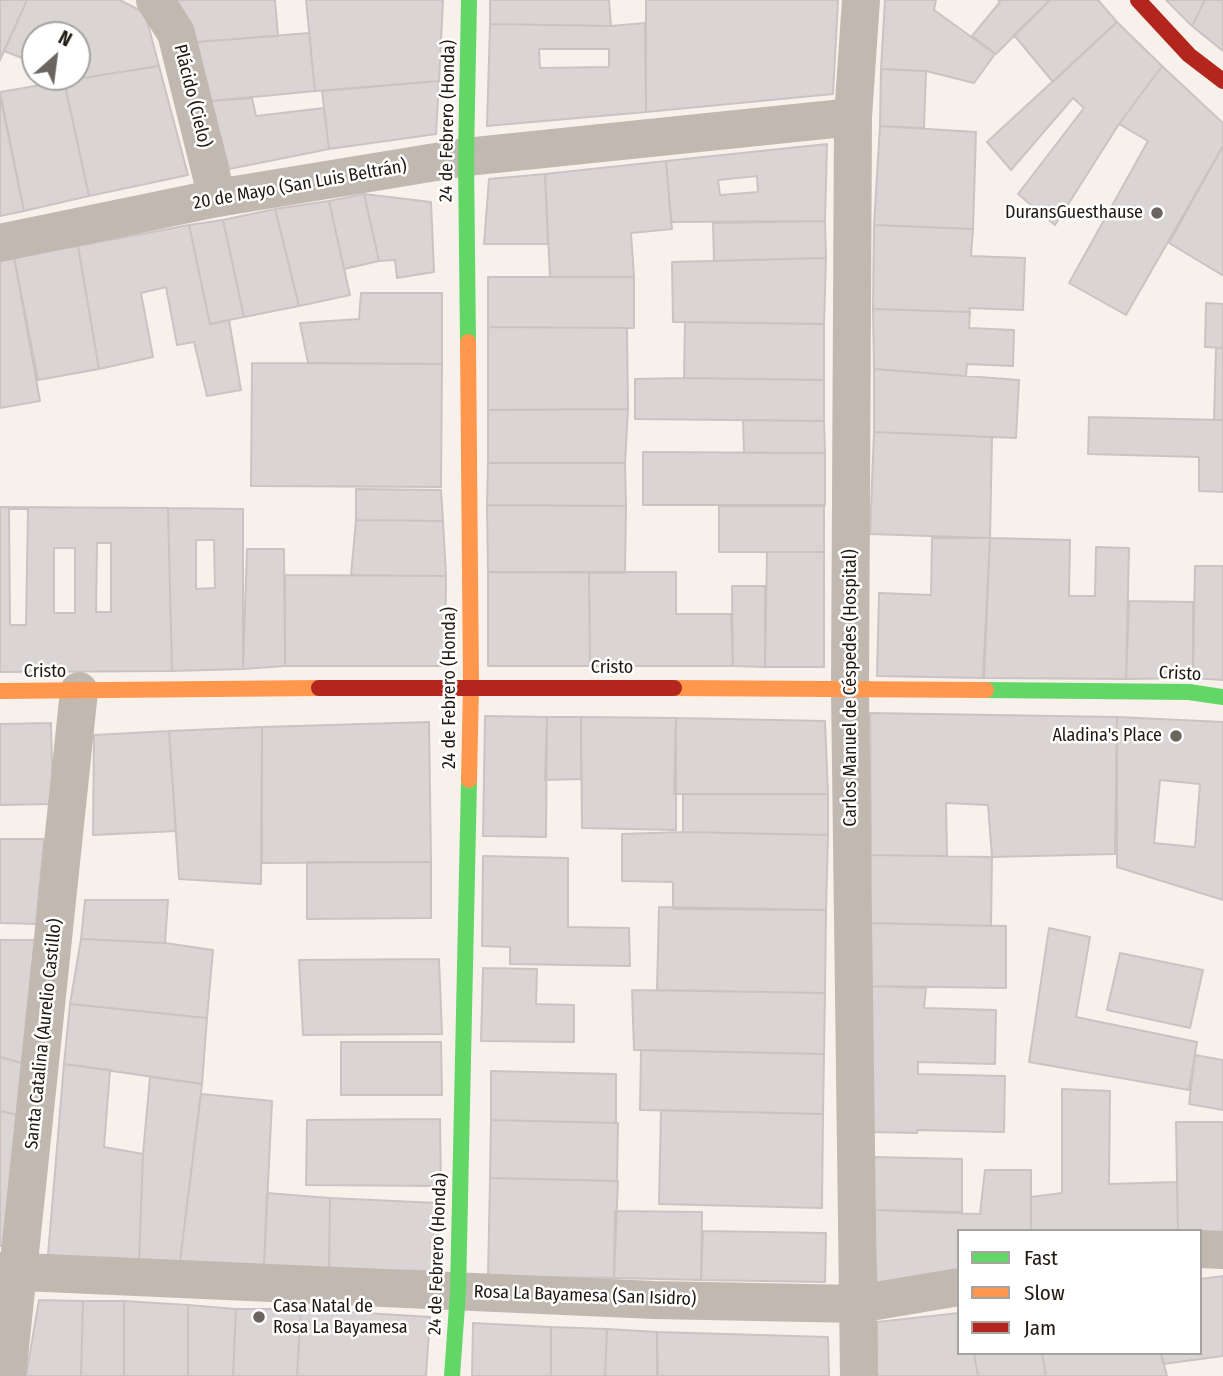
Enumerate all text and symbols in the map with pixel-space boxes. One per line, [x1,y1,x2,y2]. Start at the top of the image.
north arrow [21,21,91,91]
text: N [55,26,76,52]
street label: 24 de Febrero (Honda) [436,40,460,202]
street label: Plácido (Cielo) [169,42,215,150]
street label: 20 de Mayo (San Luis Beltrán) [192,156,408,214]
place label: DuransGuesthause [1005,202,1143,224]
marker: DuransGuesthause [1149,205,1165,221]
street label: Carlos Manuel de Céspedes (Hospital) [840,549,862,827]
street label: 24 de Febrero (Honda) [439,607,461,769]
street label: Cristo [591,657,633,679]
street label: Cristo [24,661,66,683]
street label: Cristo [1158,662,1202,686]
place label: Aladina's Place [1052,725,1162,747]
marker: Aladina's Place [1168,728,1184,744]
street label: Santa Catalina (Aurelio Castillo) [21,918,67,1150]
street label: 24 de Febrero (Honda) [424,1173,452,1335]
legend [957,1229,1202,1355]
text: Fast [1024,1245,1058,1271]
text: Slow [1024,1280,1065,1306]
street label: Rosa La Bayamesa (San Isidro) [473,1281,697,1311]
place label: Casa Natal de Rosa La Bayamesa [273,1296,408,1338]
marker: Casa Natal de Rosa La Bayamesa [251,1309,267,1325]
text: Jam [1024,1315,1056,1341]

